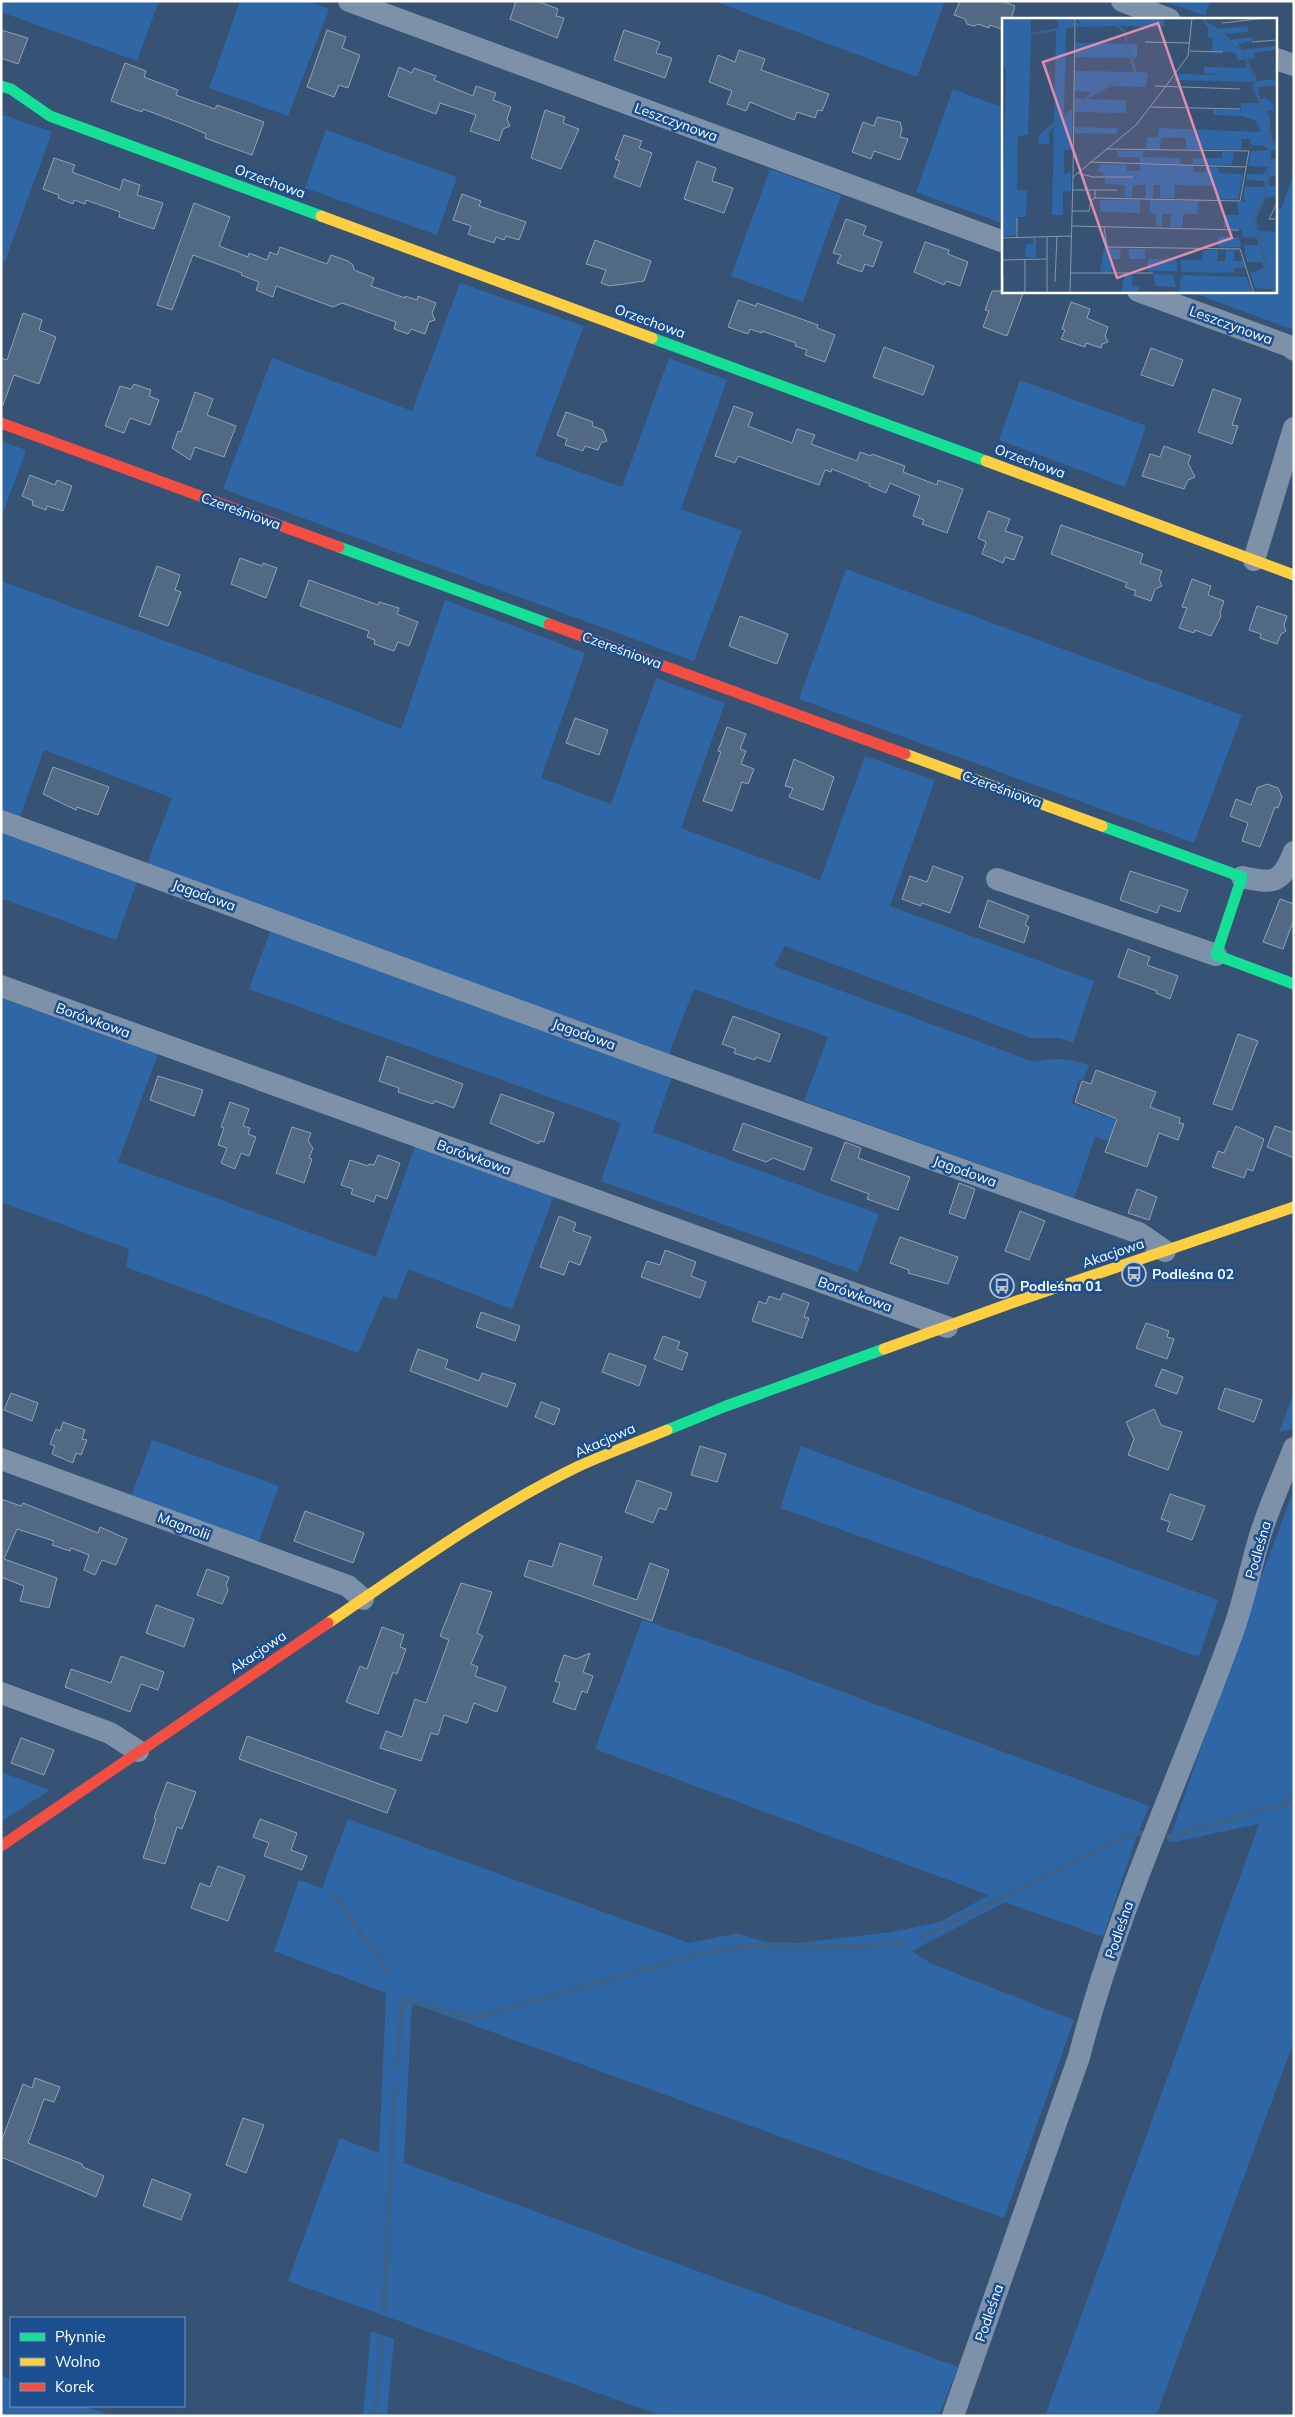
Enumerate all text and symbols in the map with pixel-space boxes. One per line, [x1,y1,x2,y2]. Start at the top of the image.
inset map [1002,18,1278,292]
street label: Leszczynowa [632,99,720,145]
street label: Orzechowa [232,160,308,202]
street label: Orzechowa [612,300,688,342]
street label: Leszczynowa [1187,302,1275,348]
street label: Orzechowa [992,440,1068,482]
street label: Czereśniowa [199,488,283,534]
street label: Czereśniowa [580,627,664,673]
street label: Czereśniowa [960,766,1044,812]
street label: Jagodowa [170,875,238,915]
street label: Borówkowa [53,998,133,1042]
street label: Jagodowa [550,1014,618,1054]
street label: Borówkowa [434,1135,514,1179]
street label: Jagodowa [931,1151,999,1191]
street label: Akacjowa [1080,1234,1146,1272]
bus stop icon: Podleśna 02 [1121,1261,1147,1287]
place label: Podleśna 02 [1152,1265,1234,1283]
street label: Borówkowa [815,1272,895,1316]
bus stop icon: Podleśna 01 [989,1273,1015,1299]
place label: Podleśna 01 [1020,1277,1102,1295]
street label: Akacjowa [572,1419,638,1461]
street label: Magnolii [155,1508,213,1544]
street label: Podleśna [1241,1519,1275,1581]
street label: Akacjowa [226,1627,290,1677]
street label: Podleśna [1101,1899,1137,1961]
street label: Podleśna [971,2282,1007,2344]
legend [10,2317,185,2407]
text: Płynnie [55,2327,106,2346]
text: Wolno [55,2352,100,2371]
text: Korek [55,2377,94,2396]

